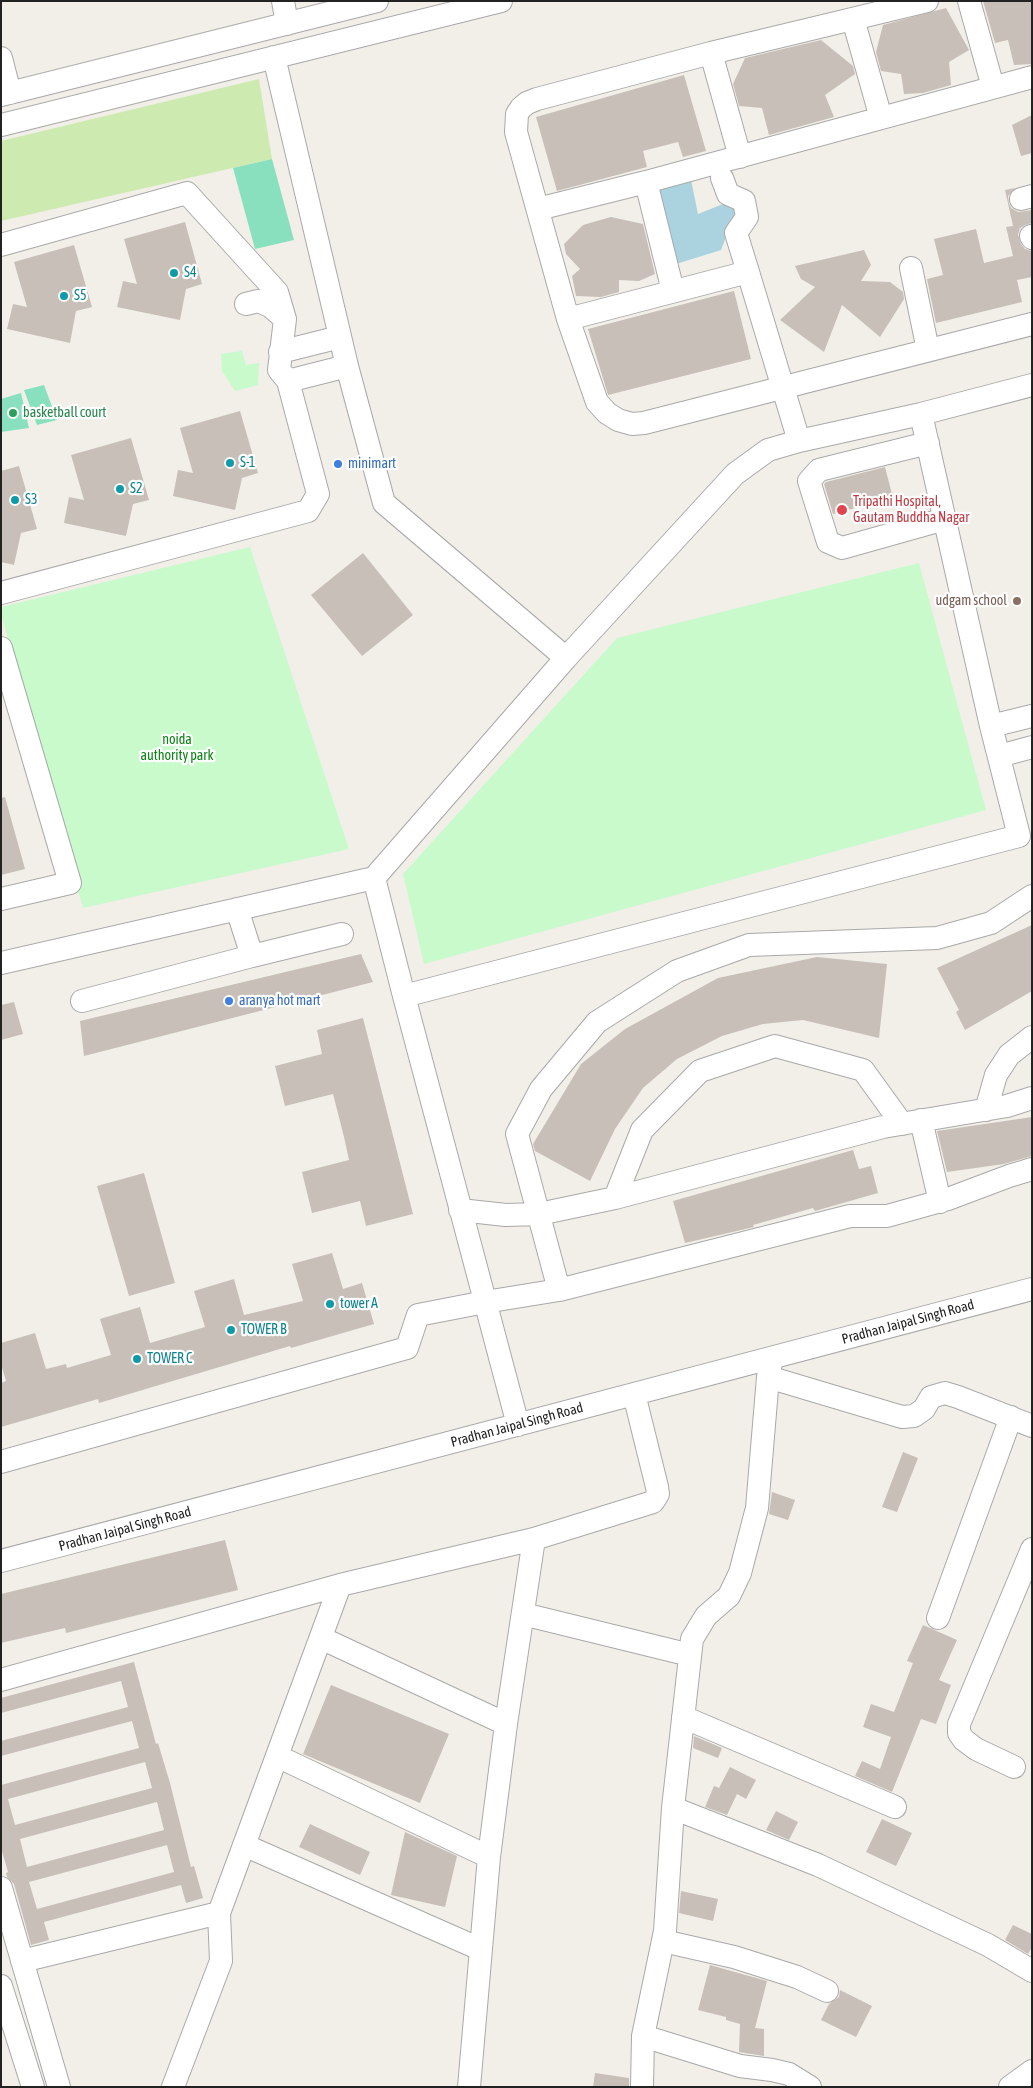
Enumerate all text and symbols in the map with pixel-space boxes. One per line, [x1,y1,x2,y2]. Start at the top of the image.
place label: S4 [184,265,196,281]
marker: S4 [168,267,180,279]
place label: S5 [74,288,86,304]
marker: S5 [58,290,70,302]
place label: basketball court [23,405,106,421]
marker: basketball court [7,407,19,419]
place label: S-1 [240,455,255,471]
place label: minimart [348,456,396,472]
marker: S-1 [224,457,236,469]
marker: minimart [332,458,344,470]
place label: S2 [130,481,142,497]
marker: S2 [114,483,126,495]
place label: S3 [25,492,37,508]
marker: S3 [9,494,21,506]
place label: Tripathi Hospital, Gautam Buddha Nagar [853,494,969,526]
marker: Tripathi Hospital, Gautam Buddha Nagar [835,503,849,517]
place label: udgam school [936,593,1007,609]
marker: udgam school [1011,595,1023,607]
park label: noida authority park [140,732,214,764]
place label: aranya hot mart [239,993,321,1009]
marker: aranya hot mart [223,995,235,1007]
place label: tower A [340,1296,378,1312]
street label: Pradhan Jaipal Singh Road [840,1296,976,1348]
marker: tower A [324,1298,336,1310]
place label: TOWER B [241,1322,287,1338]
marker: TOWER B [225,1324,237,1336]
place label: TOWER C [147,1351,192,1367]
marker: TOWER C [131,1353,143,1365]
street label: Pradhan Jaipal Singh Road [449,1399,585,1451]
street label: Pradhan Jaipal Singh Road [57,1503,193,1555]

